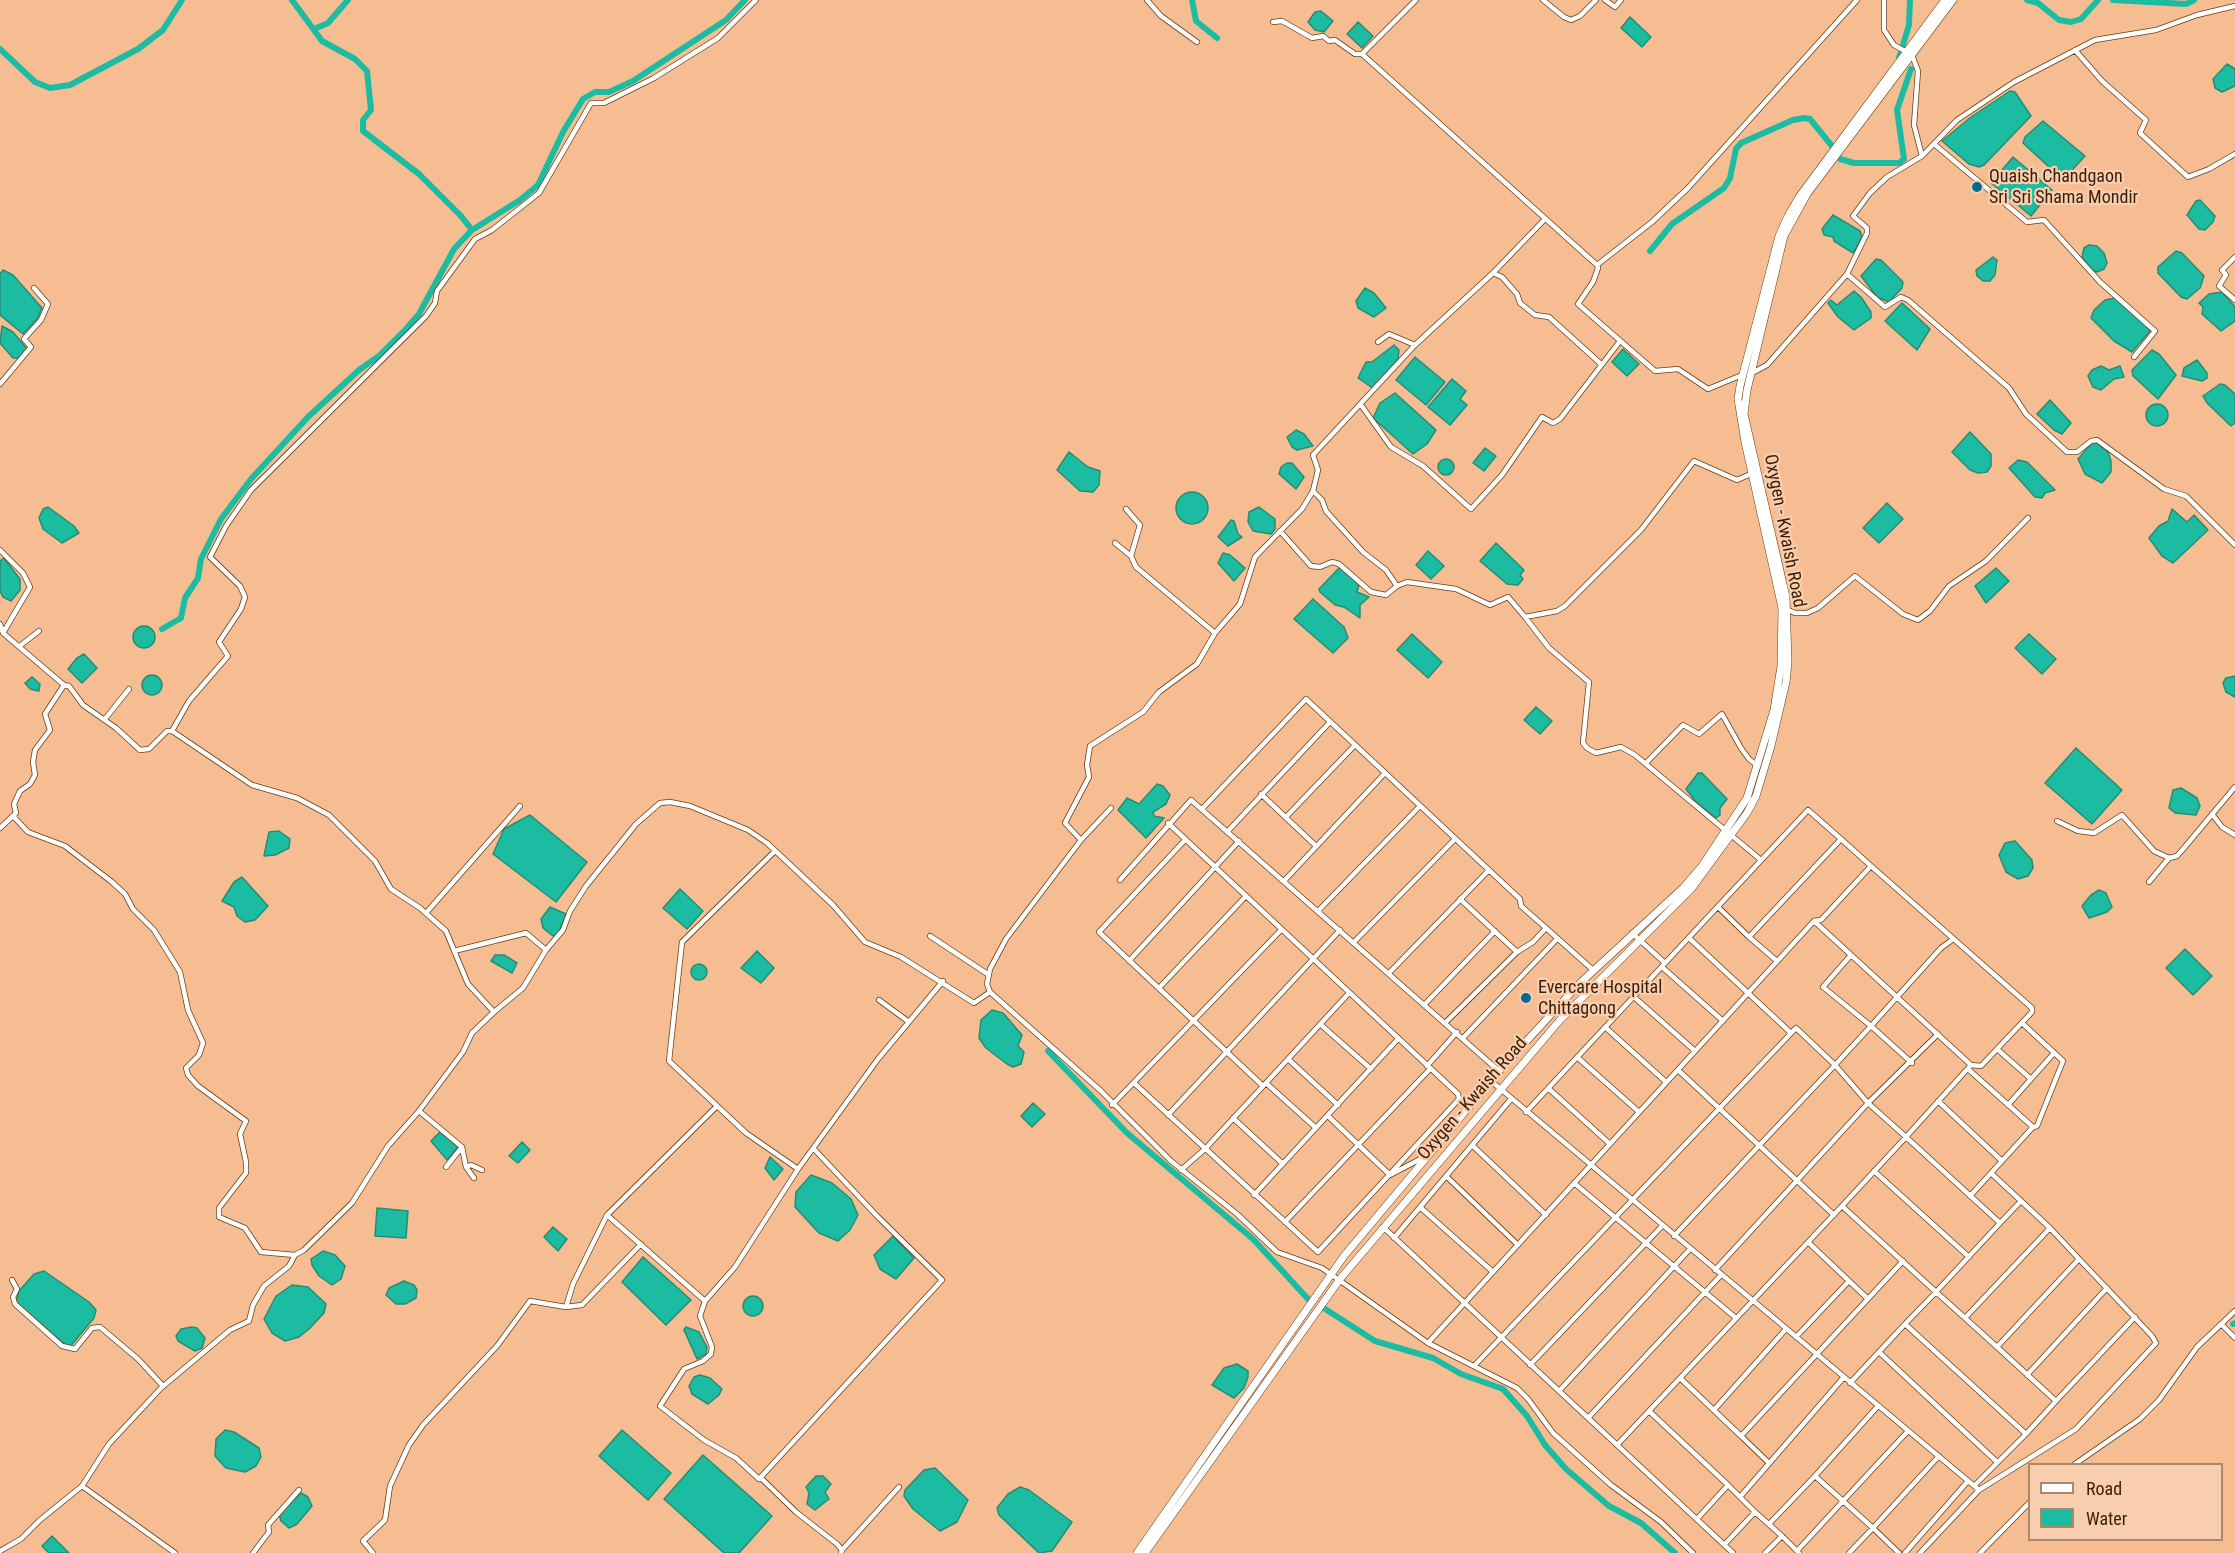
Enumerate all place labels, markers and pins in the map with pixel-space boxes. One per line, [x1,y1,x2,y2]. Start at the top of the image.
place label: Quaish Chandgaon Sri Sri Shama Mondir [1989,166,2138,208]
marker: Quaish Chandgaon Sri Sri Shama Mondir [1970,180,1984,194]
place label: Evercare Hospital Chittagong [1538,977,1662,1020]
marker: Evercare Hospital Chittagong [1519,991,1533,1005]

